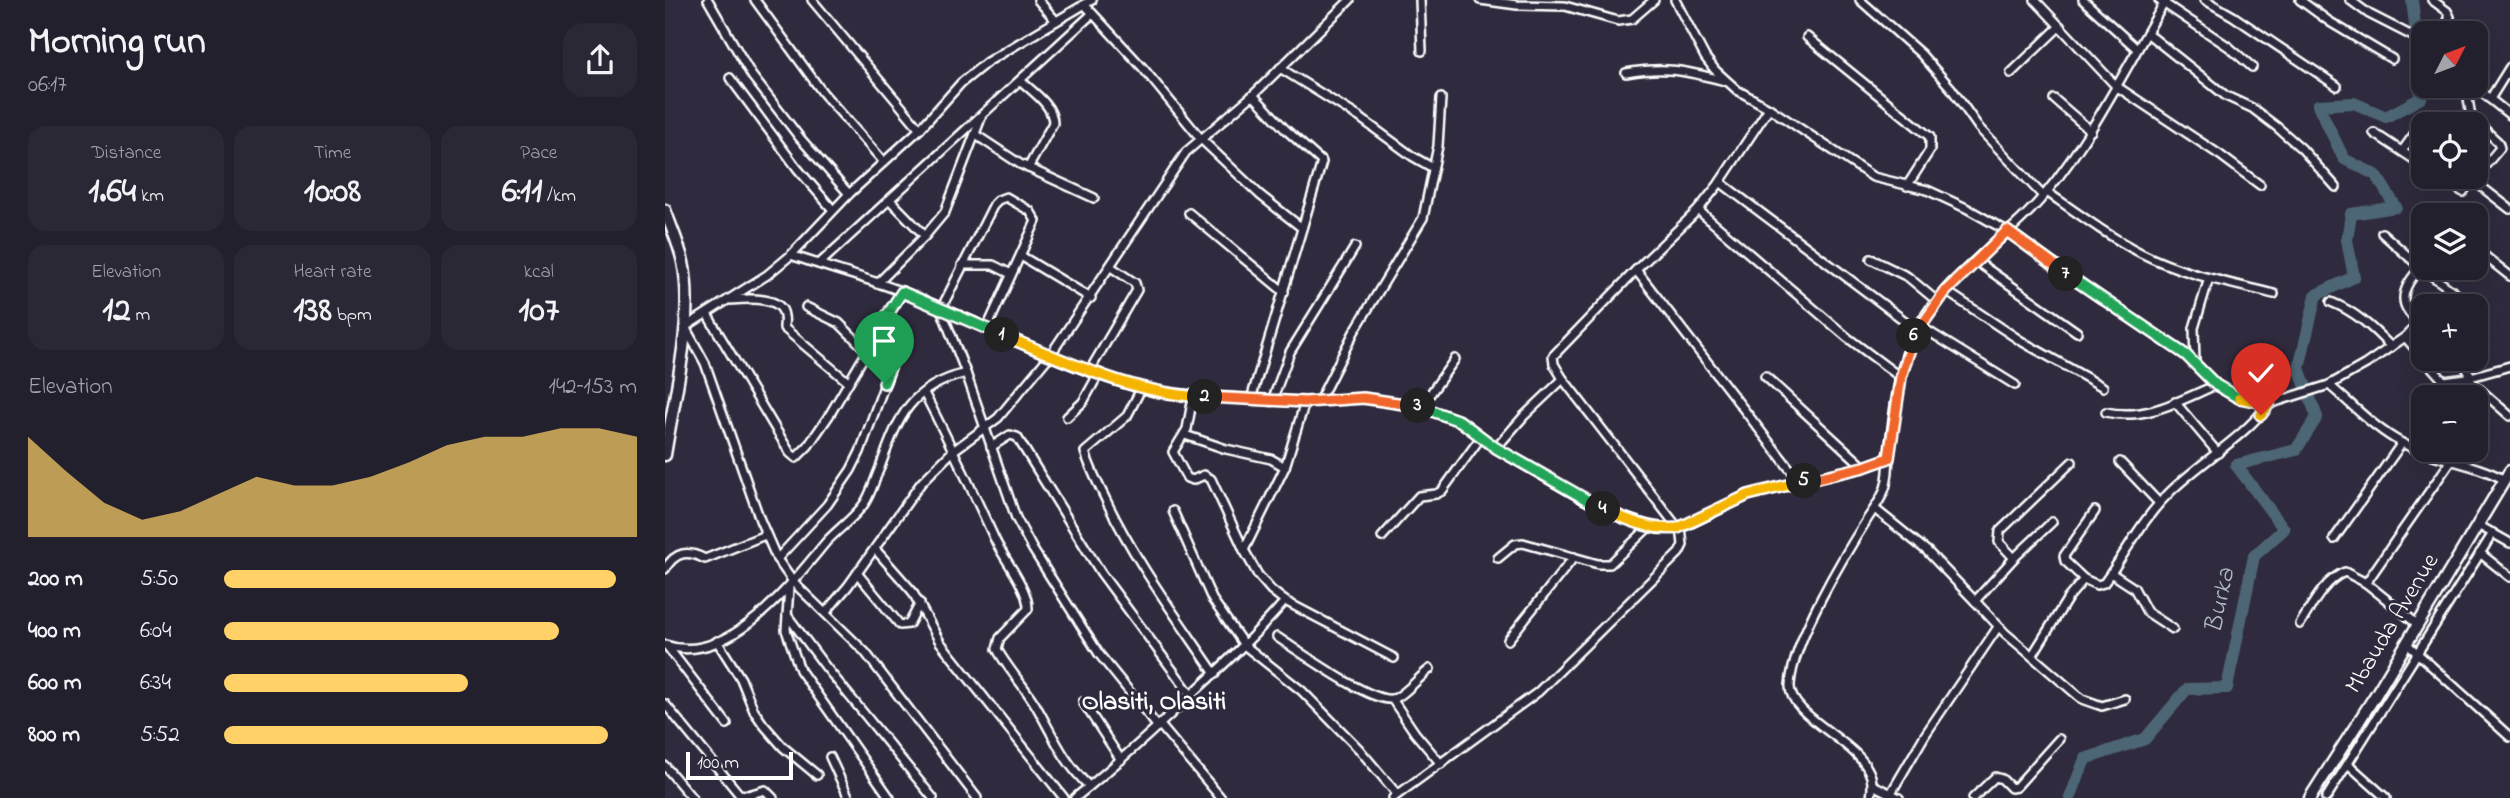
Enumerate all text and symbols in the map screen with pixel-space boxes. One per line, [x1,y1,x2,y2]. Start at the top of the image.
text: Morning run [28,15,206,71]
north arrow [2411,21,2489,98]
map controls [2411,21,2488,462]
button: share [563,23,637,97]
text: 06:17 [28,69,67,102]
button: locate [2411,112,2488,189]
text: Distance [91,140,161,167]
text: Time [314,140,351,167]
text: Pace [520,140,557,167]
text: 1.64 [88,167,136,218]
text: 10:08 [304,167,361,218]
text: 6:11 [502,167,542,218]
text: km [136,183,164,210]
text: /km [542,183,576,210]
button: layers [2411,203,2488,280]
pin: 7 [2049,256,2083,292]
text: Elevation [91,259,161,286]
text: Heart rate [294,259,371,286]
text: kcal [524,259,554,286]
text: 7 [2062,260,2069,287]
text: 12 [102,286,131,337]
text: 138 [293,286,332,337]
text: 107 [518,286,559,337]
button: + [2411,294,2488,371]
text: m [131,302,150,329]
text: bpm [332,302,372,329]
pin [854,311,914,383]
pin: 1 [985,318,1019,352]
pin: 6 [1897,318,1931,354]
text: 1 [998,321,1005,348]
icon: arrive [865,322,903,360]
text: 6 [1909,322,1918,349]
pin [2231,343,2291,415]
icon: check [2242,354,2280,392]
text: Elevation [28,371,113,404]
text: 142–153 m [549,371,637,404]
pin: 2 [1187,380,1223,414]
text: 2 [1200,383,1209,410]
button: − [2411,385,2488,462]
pin: 3 [1401,388,1435,424]
text: 3 [1414,392,1421,419]
pin: 5 [1787,463,1821,498]
text: 5 [1798,467,1809,494]
pin: 4 [1585,491,1621,526]
text: 4 [1599,495,1606,522]
street label: Mbauda Avenue [2337,547,2449,701]
text: 200 m [28,563,83,596]
text: 5:50 [140,563,178,596]
water label: Burka [2196,564,2247,637]
text: 400 m [28,615,81,648]
text: 6:04 [140,615,172,648]
text: 600 m [28,667,82,700]
text: 6:34 [140,667,171,700]
district label: Olasiti, Olasiti [1082,684,1226,722]
text: 800 m [28,719,80,752]
text: 5:52 [140,719,180,752]
scale bar [686,749,793,781]
text: 100 m [697,750,739,777]

